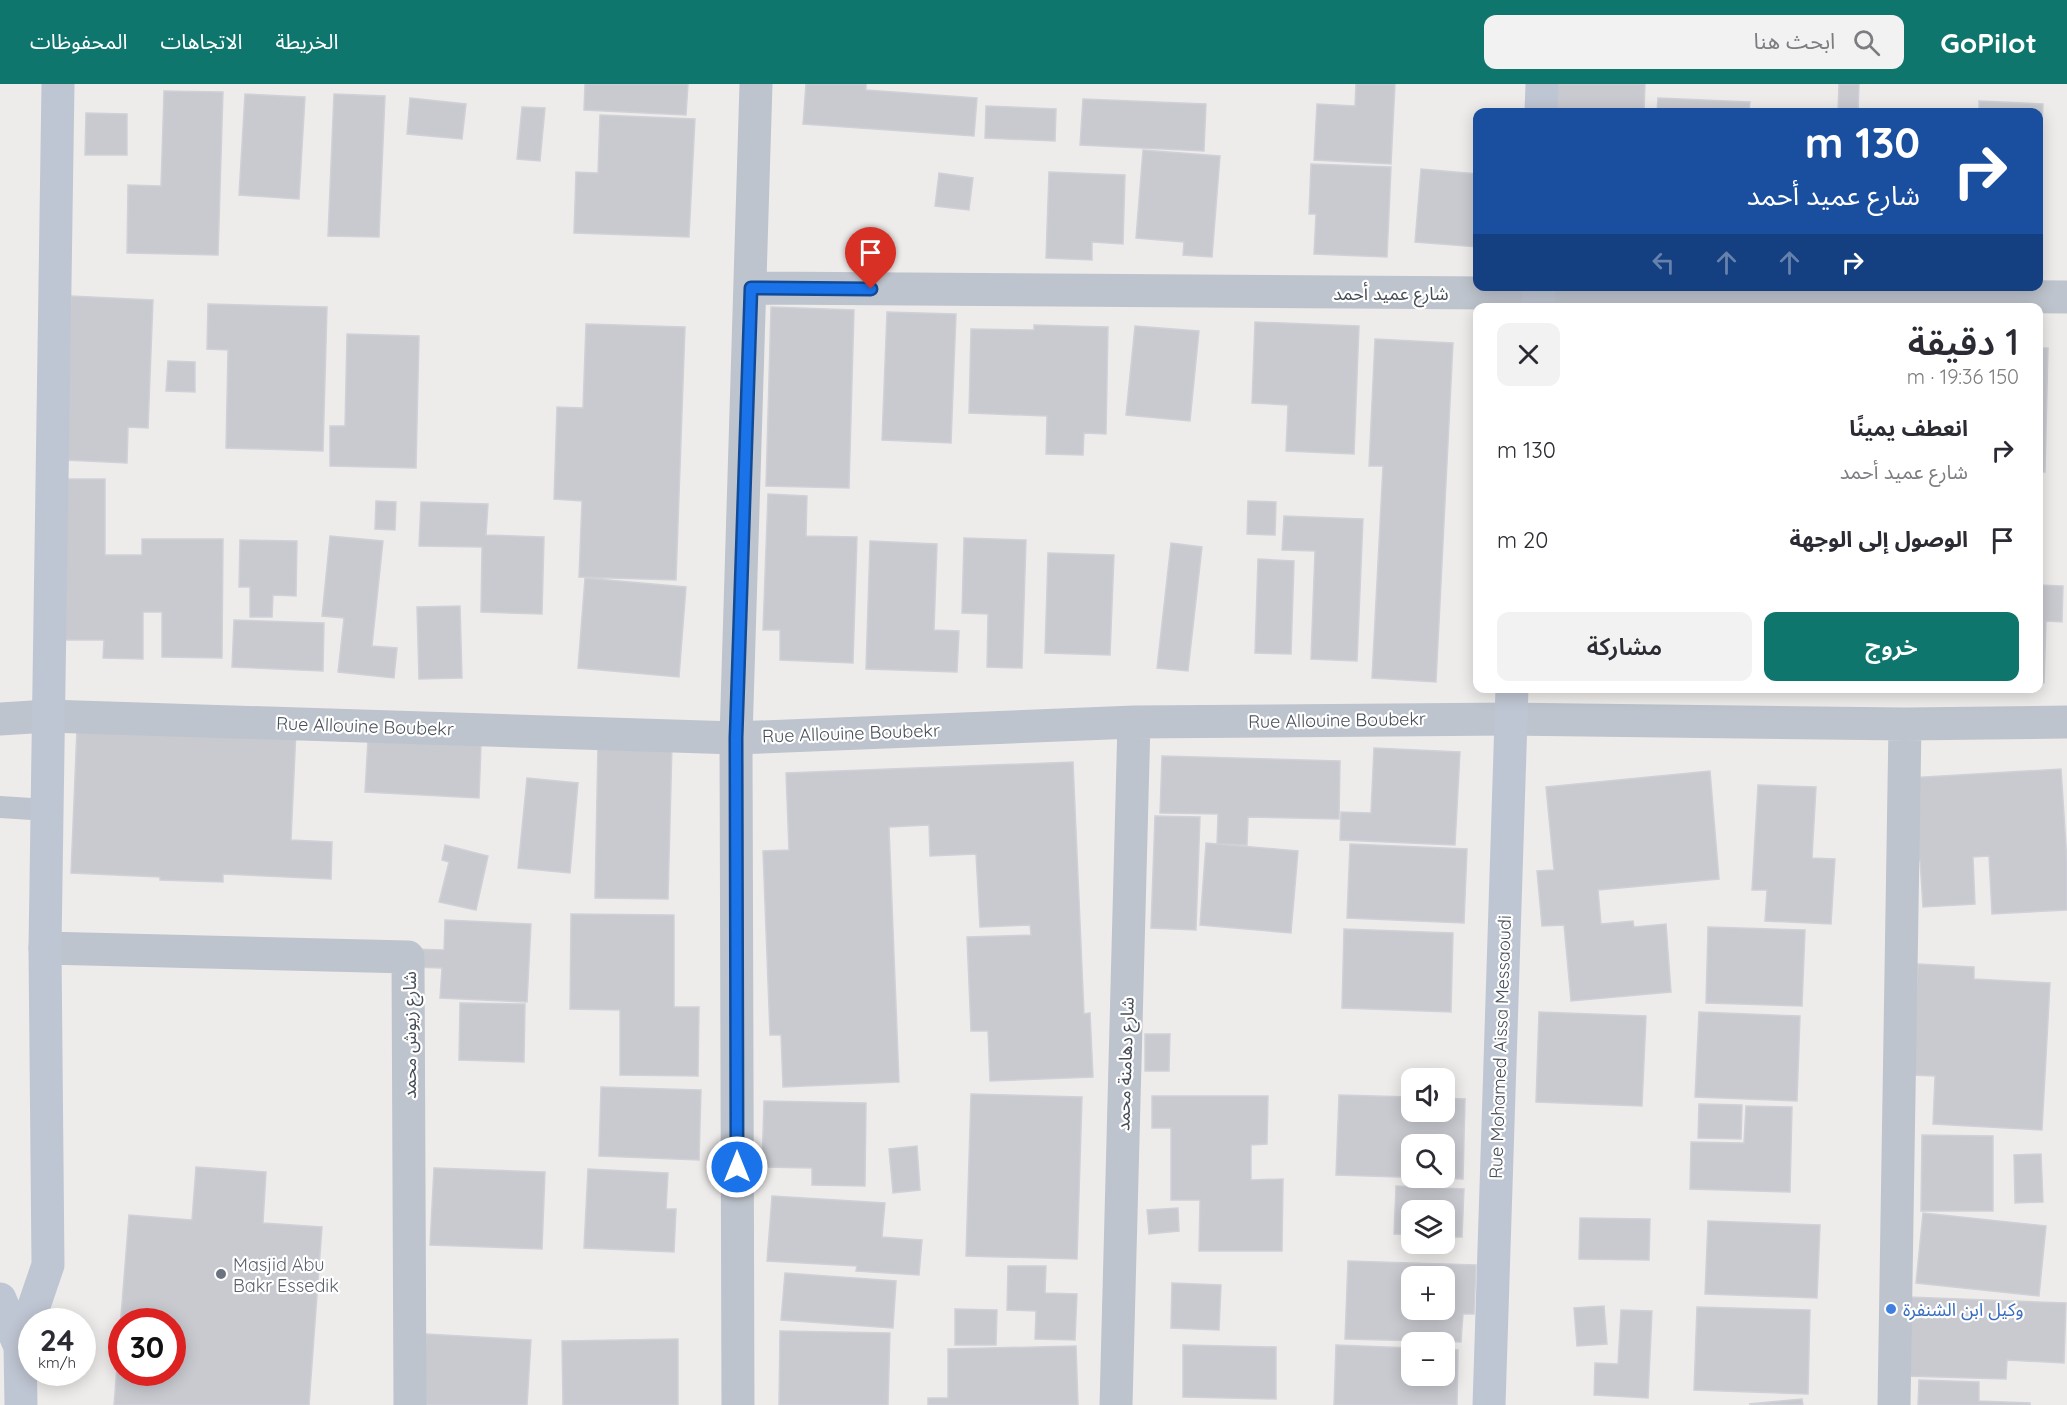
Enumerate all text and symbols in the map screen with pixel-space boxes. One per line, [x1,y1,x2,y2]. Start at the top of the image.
search box [1484,15,1904,69]
text: GoPilot [1940,25,2037,60]
icon: search [1850,26,1883,59]
text: ابحث هنا [1754,27,1835,55]
text: المحفوظات [30,28,127,54]
text: الاتجاهات [160,28,242,54]
text: الخريطة [275,28,338,54]
text: 130 m [1805,116,1920,169]
icon: right [1941,132,2019,210]
text: شارع عميد أحمد [1747,178,1920,212]
pin [845,227,896,289]
icon: arrive [854,236,887,269]
icon: left [1647,246,1680,279]
icon: ahead [1710,246,1743,279]
icon: ahead [1773,246,1806,279]
icon: right [1836,246,1869,279]
street label: شارع عميد أحمد [1333,282,1449,308]
text: 1 دقيقة [1908,319,2019,364]
button: close [1497,323,1560,386]
text: 150 m · 19:36 [1907,364,2019,389]
text: انعطف يمينًا [1849,414,1968,442]
icon: right [1986,434,2019,467]
text: 130 m [1497,436,1556,464]
text: شارع عميد أحمد [1840,459,1968,484]
icon: arrive [1986,524,2019,557]
text: الوصول إلى الوجهة [1790,525,1968,553]
text: 20 m [1497,526,1548,554]
button: مشاركة [1497,612,1752,681]
button: خروج [1764,612,2019,681]
street label: Rue Allouine Boubekr [1248,707,1426,733]
street label: Rue Allouine Boubekr [276,711,454,741]
street label: Rue Allouine Boubekr [762,718,940,748]
street label: Rue Mohamed Aissa Messaoudi [1484,915,1516,1179]
street label: شارع زيوش محمد [398,971,424,1099]
street label: شارع دهامنة محمد [1111,996,1142,1132]
map controls [1401,1068,1455,1386]
button: sound [1401,1068,1455,1122]
button: search [1401,1134,1455,1188]
position arrow [705,1135,769,1199]
button: layers [1401,1200,1455,1254]
place label: Masjid Abu Bakr Essedik [233,1253,339,1297]
button: + [1401,1266,1455,1320]
marker: Masjid Abu Bakr Essedik [214,1267,228,1281]
place label: وكيل ابن الشنفرة [1903,1298,2023,1321]
marker: وكيل ابن الشنفرة [1884,1302,1898,1316]
speed limit sign: 30 [108,1308,186,1386]
text: 24 [40,1321,74,1359]
button: − [1401,1332,1455,1386]
text: km/h [38,1353,76,1372]

